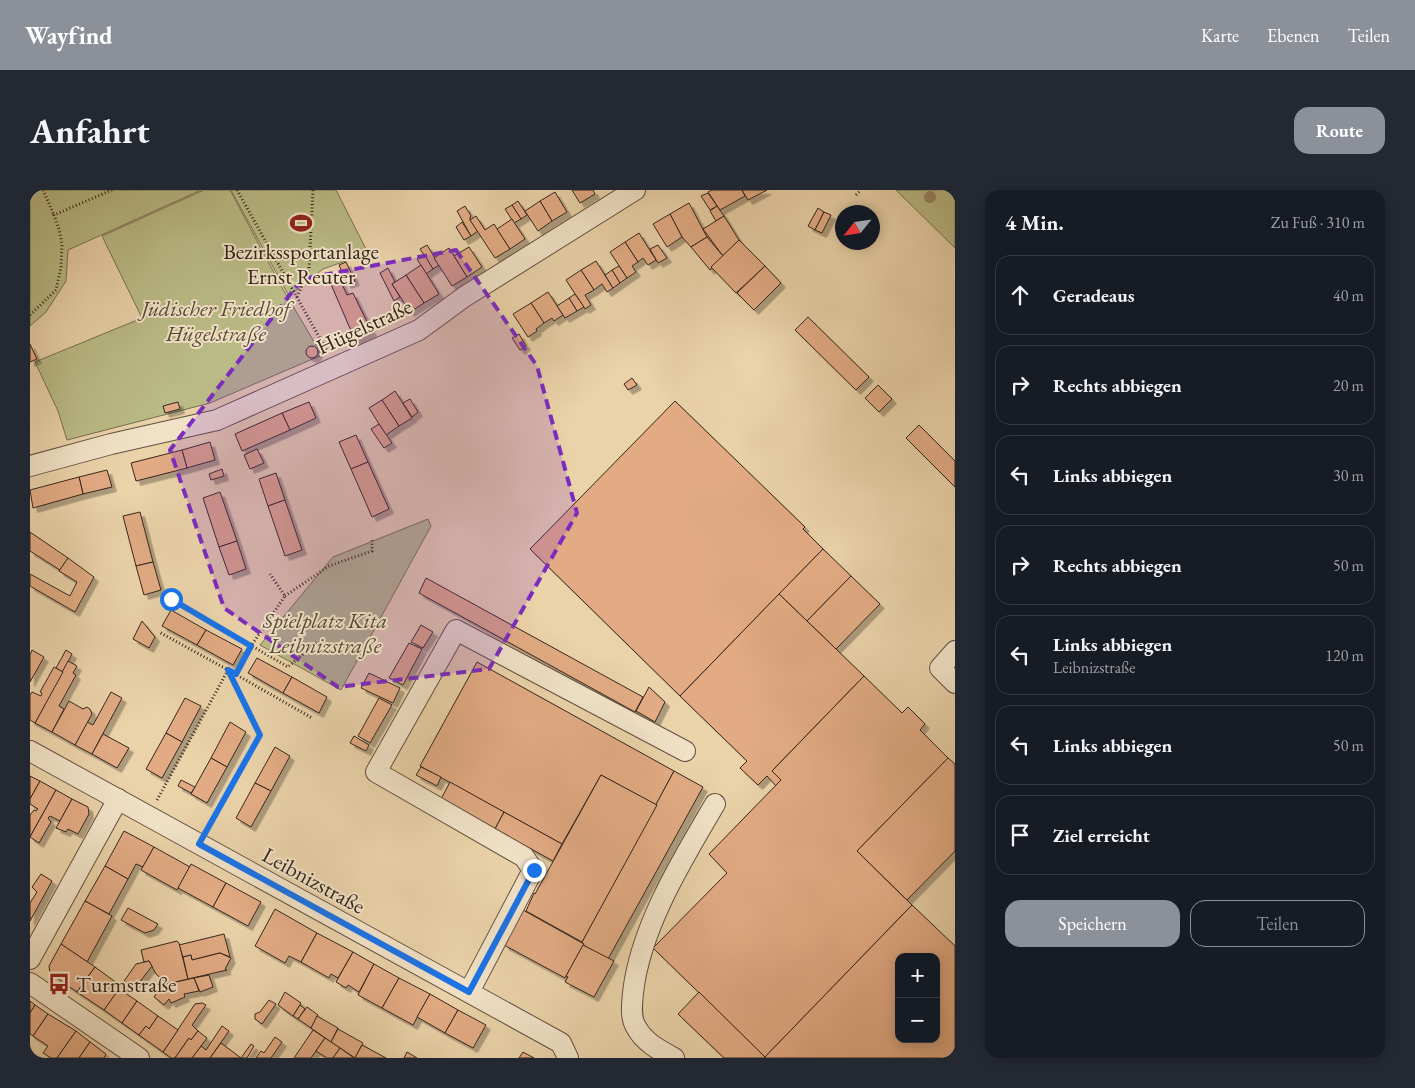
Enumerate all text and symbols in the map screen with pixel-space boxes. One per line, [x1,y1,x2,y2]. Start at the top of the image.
text: Wayfind [25,20,113,51]
text: Karte [1201,24,1239,47]
text: Ebenen [1267,24,1320,47]
text: Teilen [1348,24,1390,47]
button: Route [1294,107,1385,154]
text: Anfahrt [30,108,150,153]
north arrow [835,205,880,250]
text: 4 Min. [1005,209,1064,236]
sports icon: Bezirkssportanlage Ernst Reuter [288,210,314,236]
text: Zu Fuß · 310 m [1271,212,1365,233]
place label: Bezirkssportanlage Ernst Reuter [223,237,380,291]
icon: ahead [1006,281,1034,309]
text: Geradeaus [1053,283,1135,308]
text: 40 m [1333,285,1364,306]
street label: Hügelstraße [312,291,417,361]
park label: Jüdischer Friedhof Hügelstraße [137,294,295,348]
icon: right [1006,371,1034,399]
text: Rechts abbiegen [1053,373,1182,398]
text: 20 m [1333,375,1364,396]
icon: left [1006,461,1034,489]
text: Links abbiegen [1053,463,1172,488]
text: 30 m [1333,465,1364,486]
icon: right [1006,551,1034,579]
text: Rechts abbiegen [1053,553,1182,578]
text: 50 m [1333,555,1364,576]
route start [160,588,183,611]
park label: Spielplatz Kita Leibnizstraße [262,606,387,660]
text: Links abbiegen [1053,632,1172,657]
icon: left [1006,641,1034,669]
text: 120 m [1325,645,1364,666]
text: Leibnizstraße [1053,657,1135,678]
icon: left [1006,731,1034,759]
text: Links abbiegen [1053,733,1172,758]
text: 50 m [1333,735,1364,756]
icon: arrive [1006,821,1034,849]
text: Ziel erreicht [1053,823,1150,848]
street label: Leibnizstraße [257,840,371,921]
route end [523,859,546,882]
button: Speichern [1005,900,1180,947]
button: Teilen [1190,900,1365,947]
map controls [895,953,940,1043]
button: + [895,953,940,998]
place label: Turmstraße [76,970,177,999]
bus stop icon: Turmstraße [46,971,72,997]
button: − [895,998,940,1043]

